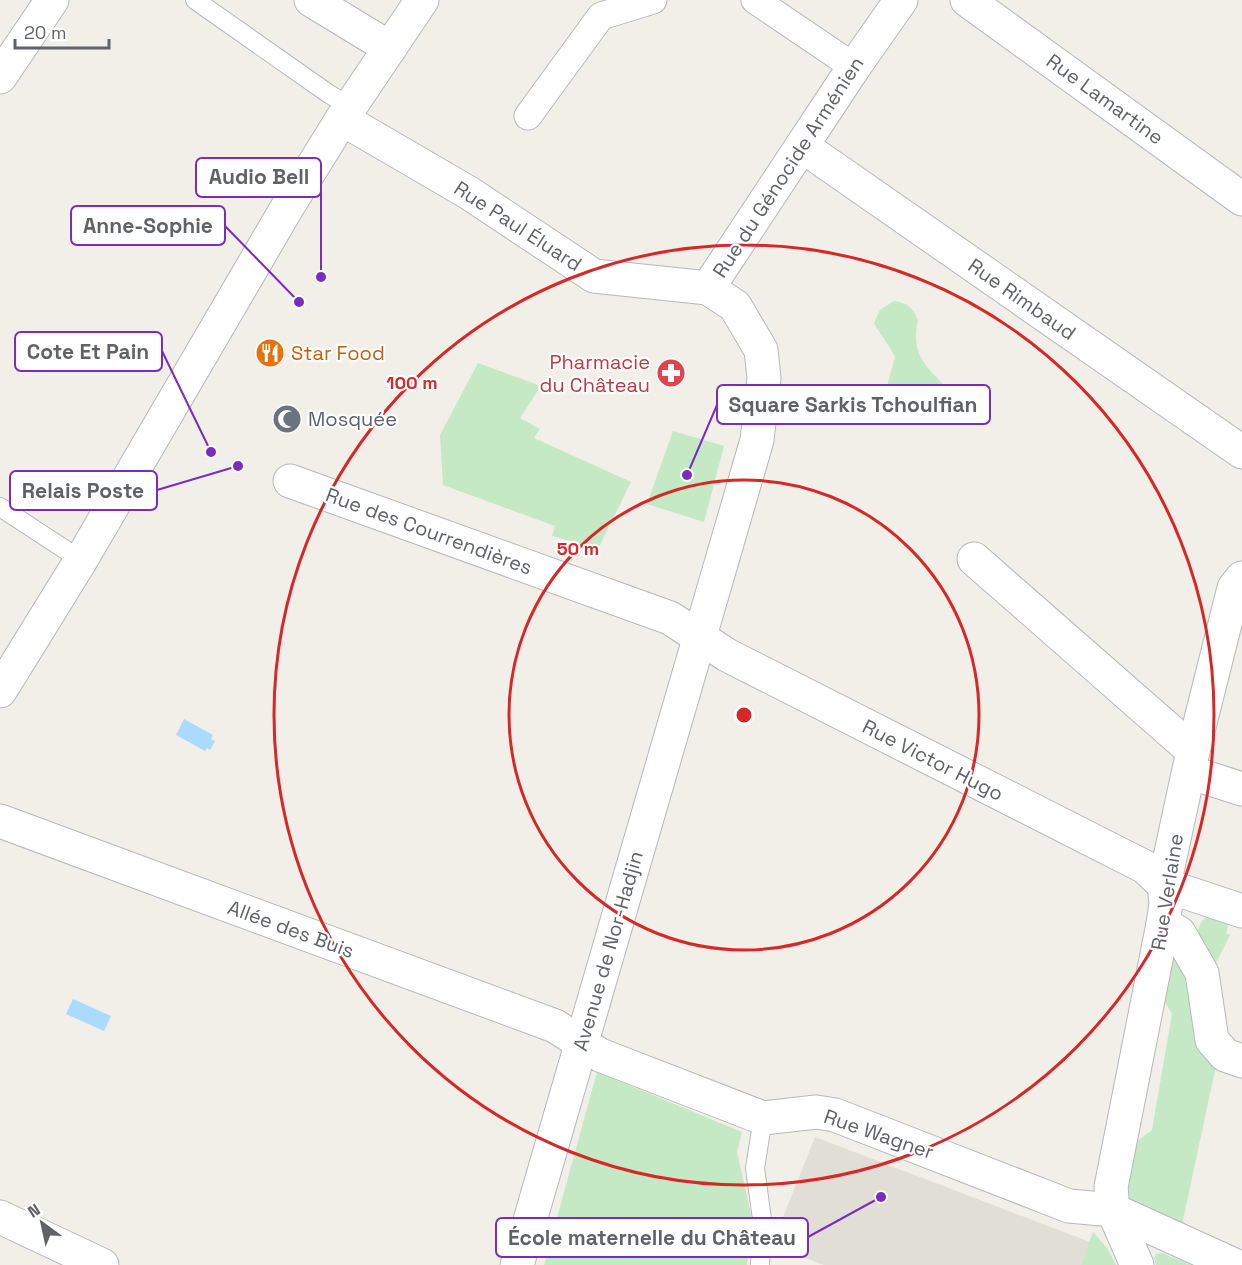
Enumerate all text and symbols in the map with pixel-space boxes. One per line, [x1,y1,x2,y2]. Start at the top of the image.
scale bar [15,12,110,50]
text: 20 m [24,21,67,44]
street label: Rue Lamartine [1041,48,1169,150]
street label: Rue du Génocide Arménien [707,51,869,283]
callout: Audio Bell [196,158,321,197]
text: Audio Bell [209,163,309,190]
street label: Rue Paul Éluard [449,175,587,277]
callout: Anne-Sophie [71,206,225,245]
text: Anne-Sophie [83,212,213,239]
street label: Rue Rimbaud [963,252,1081,346]
callout: Cote Et Pain [15,332,162,371]
restaurant icon: Star Food [254,337,286,369]
text: Cote Et Pain [27,338,149,365]
place label: Star Food [291,340,385,366]
place label: Pharmacie du Château [540,349,650,398]
pharmacy icon: Pharmacie du Château [655,357,687,389]
text: 100 m [386,371,438,394]
callout: Square Sarkis Tchoulfian [717,385,990,424]
text: Square Sarkis Tchoulfian [728,391,978,418]
mosque icon: Mosquée [271,403,303,435]
place label: Mosquée [308,406,397,432]
callout: Relais Poste [10,471,157,510]
text: Relais Poste [22,477,144,504]
street label: Rue des Courrendières [322,482,536,580]
text: 50 m [557,537,599,560]
centre of rings [734,705,754,725]
street label: Rue Victor Hugo [858,713,1008,807]
street label: Rue Verlaine [1145,832,1189,952]
street label: Avenue de Nor-Hadjin [567,848,649,1054]
street label: Allée des Buis [224,894,358,964]
street label: Rue Wagner [821,1103,937,1165]
north arrow [12,1193,72,1253]
text: N [24,1199,44,1223]
callout: École maternelle du Château [496,1218,808,1257]
text: École maternelle du Château [508,1224,796,1251]

